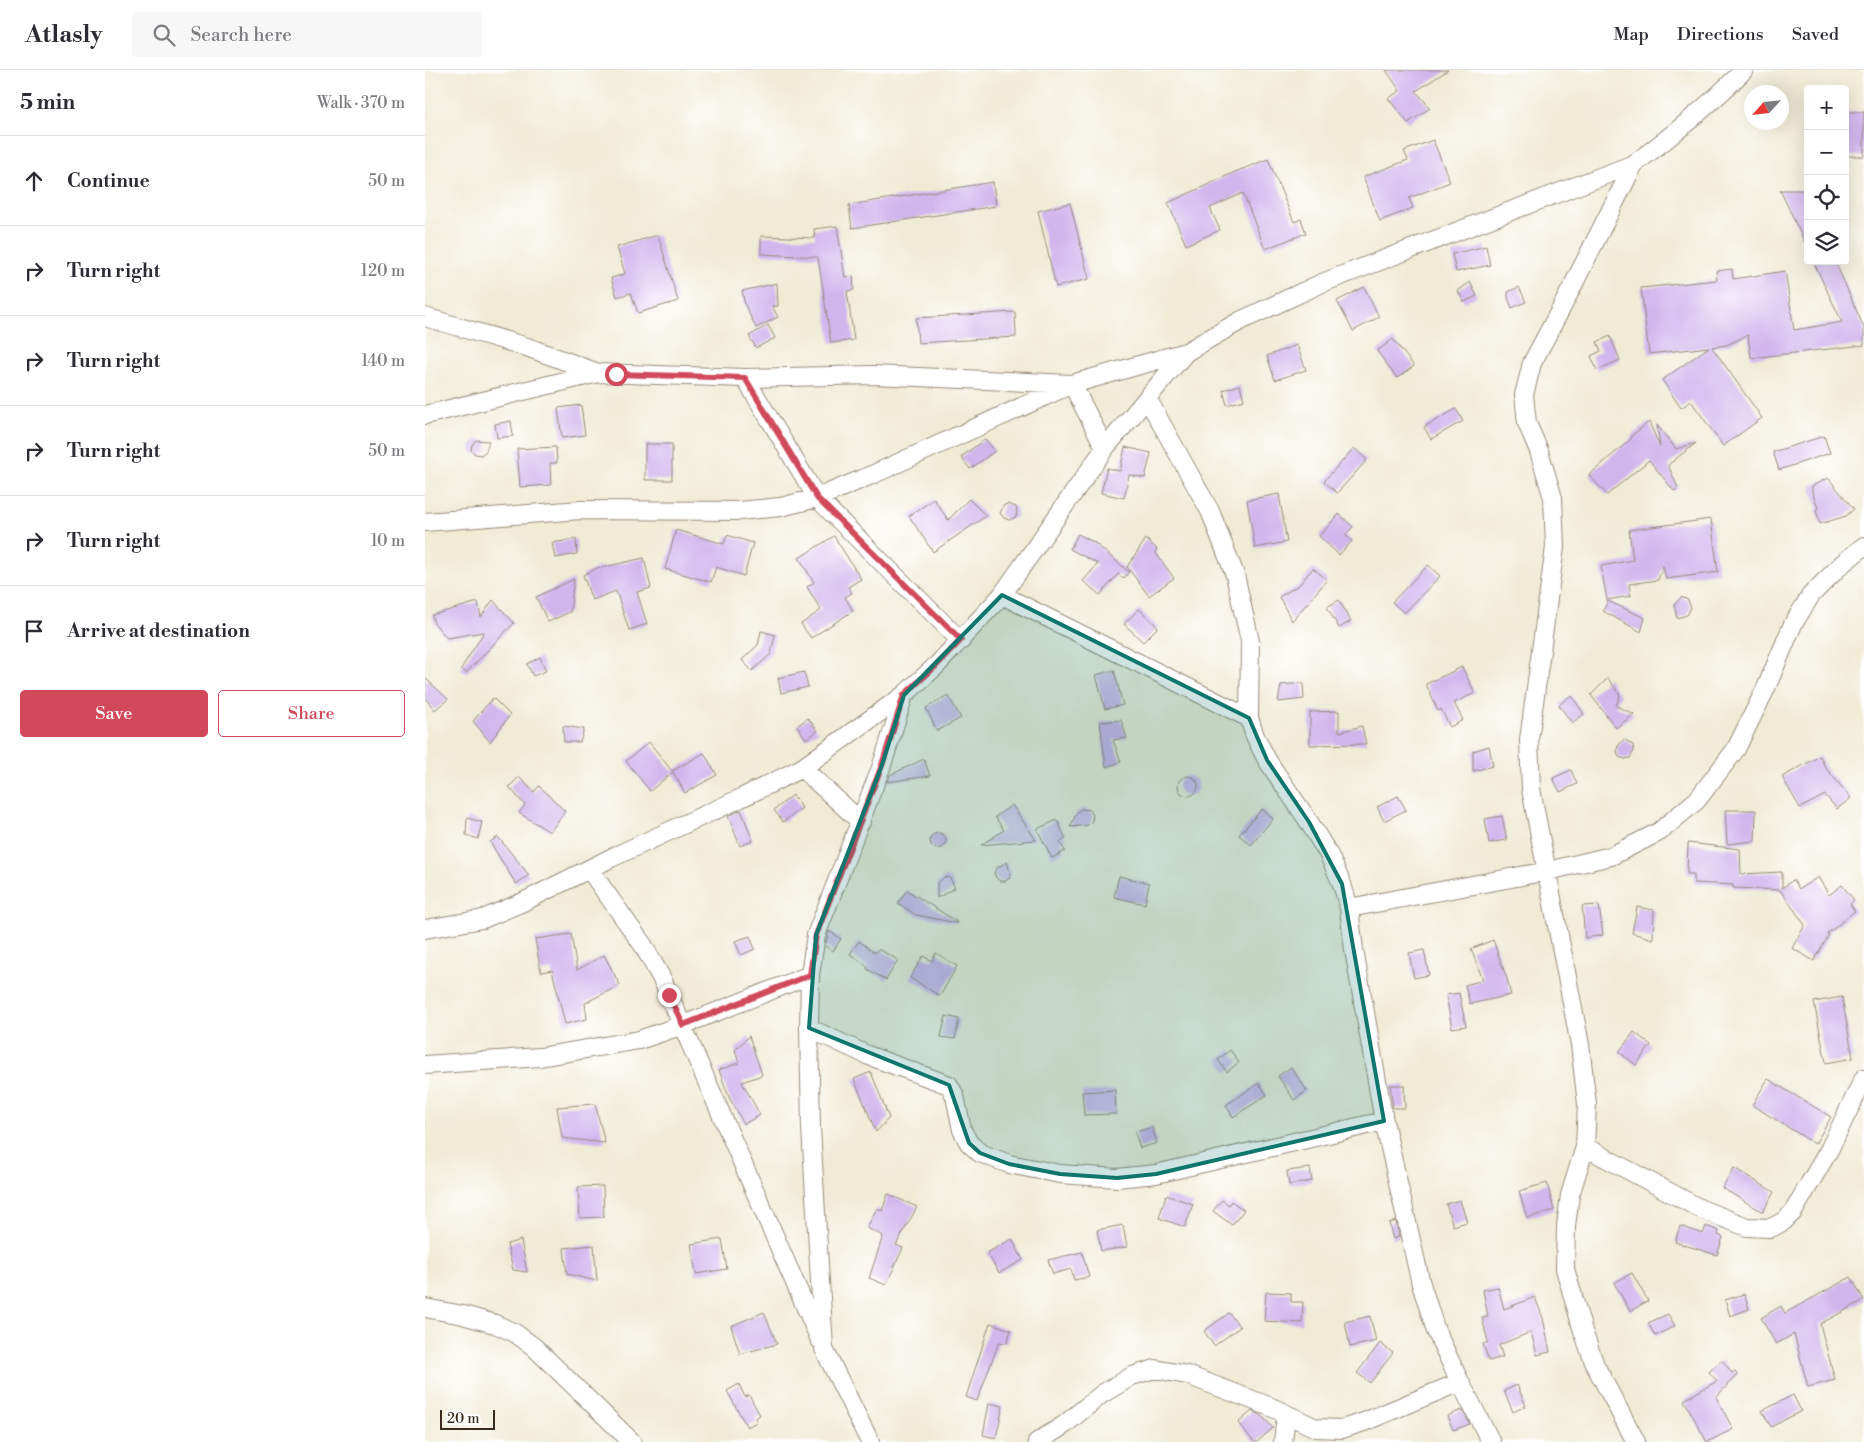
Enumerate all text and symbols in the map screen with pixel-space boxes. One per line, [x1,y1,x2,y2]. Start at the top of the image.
search box [132,12,482,57]
text: Atlasly [25,20,102,50]
icon: search [150,21,178,49]
text: Search here [190,23,292,47]
text: Map [1613,23,1649,46]
text: Directions [1677,23,1764,46]
text: Saved [1792,23,1839,46]
north arrow [1744,85,1789,130]
map controls [1804,85,1849,265]
button: + [1804,85,1849,130]
text: 5 min [20,90,75,116]
text: Walk · 370 m [317,93,405,113]
button: − [1804,130,1849,175]
icon: ahead [20,167,48,195]
text: Continue [67,169,150,193]
text: 50 m [368,171,405,191]
button: locate [1804,175,1849,220]
button: layers [1804,220,1849,265]
icon: right [20,257,48,285]
text: Turn right [67,259,160,283]
text: 120 m [361,261,405,281]
icon: right [20,347,48,375]
text: Turn right [67,349,160,373]
text: 140 m [361,351,405,371]
route start [605,363,628,386]
icon: right [20,437,48,465]
text: Turn right [67,439,160,463]
text: 50 m [368,441,405,461]
icon: right [20,527,48,555]
text: Turn right [67,529,160,553]
text: 10 m [371,531,405,551]
icon: arrive [20,617,48,645]
text: Arrive at destination [67,619,250,643]
button: Save [20,690,208,737]
button: Share [218,690,405,737]
route end [658,984,681,1007]
scale bar [440,1407,495,1430]
text: 20 m [447,1410,479,1428]

